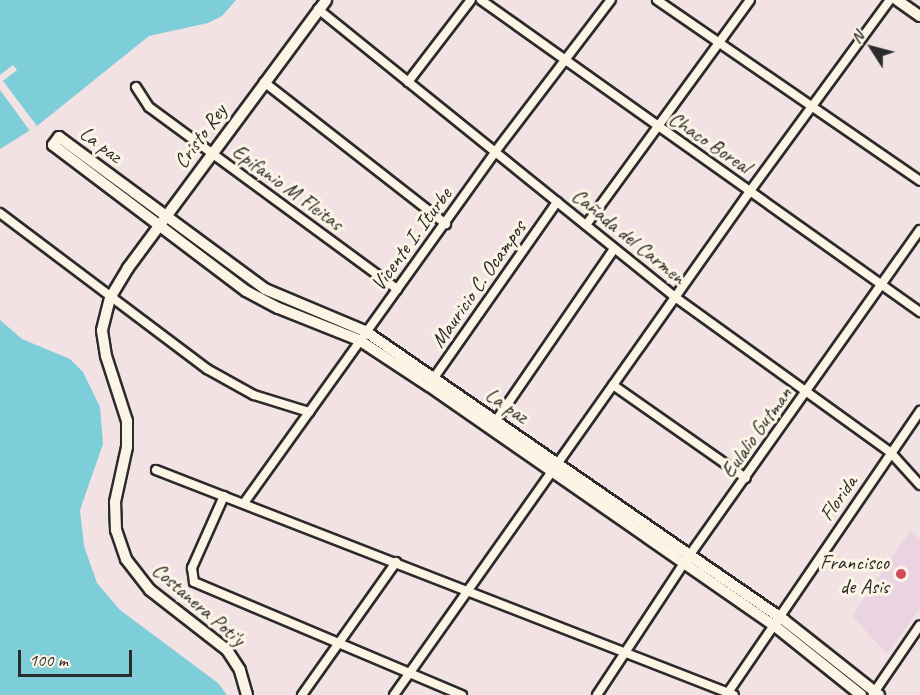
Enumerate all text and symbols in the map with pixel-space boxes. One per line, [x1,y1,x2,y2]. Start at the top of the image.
north arrow [842,18,902,78]
text: N [846,28,868,47]
street label: Cristo Rey [168,99,232,173]
street label: Chaco Boreal [664,105,756,179]
street label: La paz [75,120,127,168]
street label: Epifanio M Fleitas [228,138,348,236]
street label: Cañada del Carmen [567,182,691,290]
street label: Vicente I. Iturbe [365,183,457,295]
street label: Mauricio C. Ocampos [425,216,531,352]
street label: La paz [480,381,534,429]
street label: Eulalio Gutman [715,381,797,483]
street label: Florida [814,471,862,525]
place label: Francisco de Asis [820,549,889,599]
street label: Costanera Poti'y [147,557,251,651]
marker: Francisco de Asis [894,567,908,581]
scale bar [21,638,135,676]
text: 100 m [29,649,68,671]

